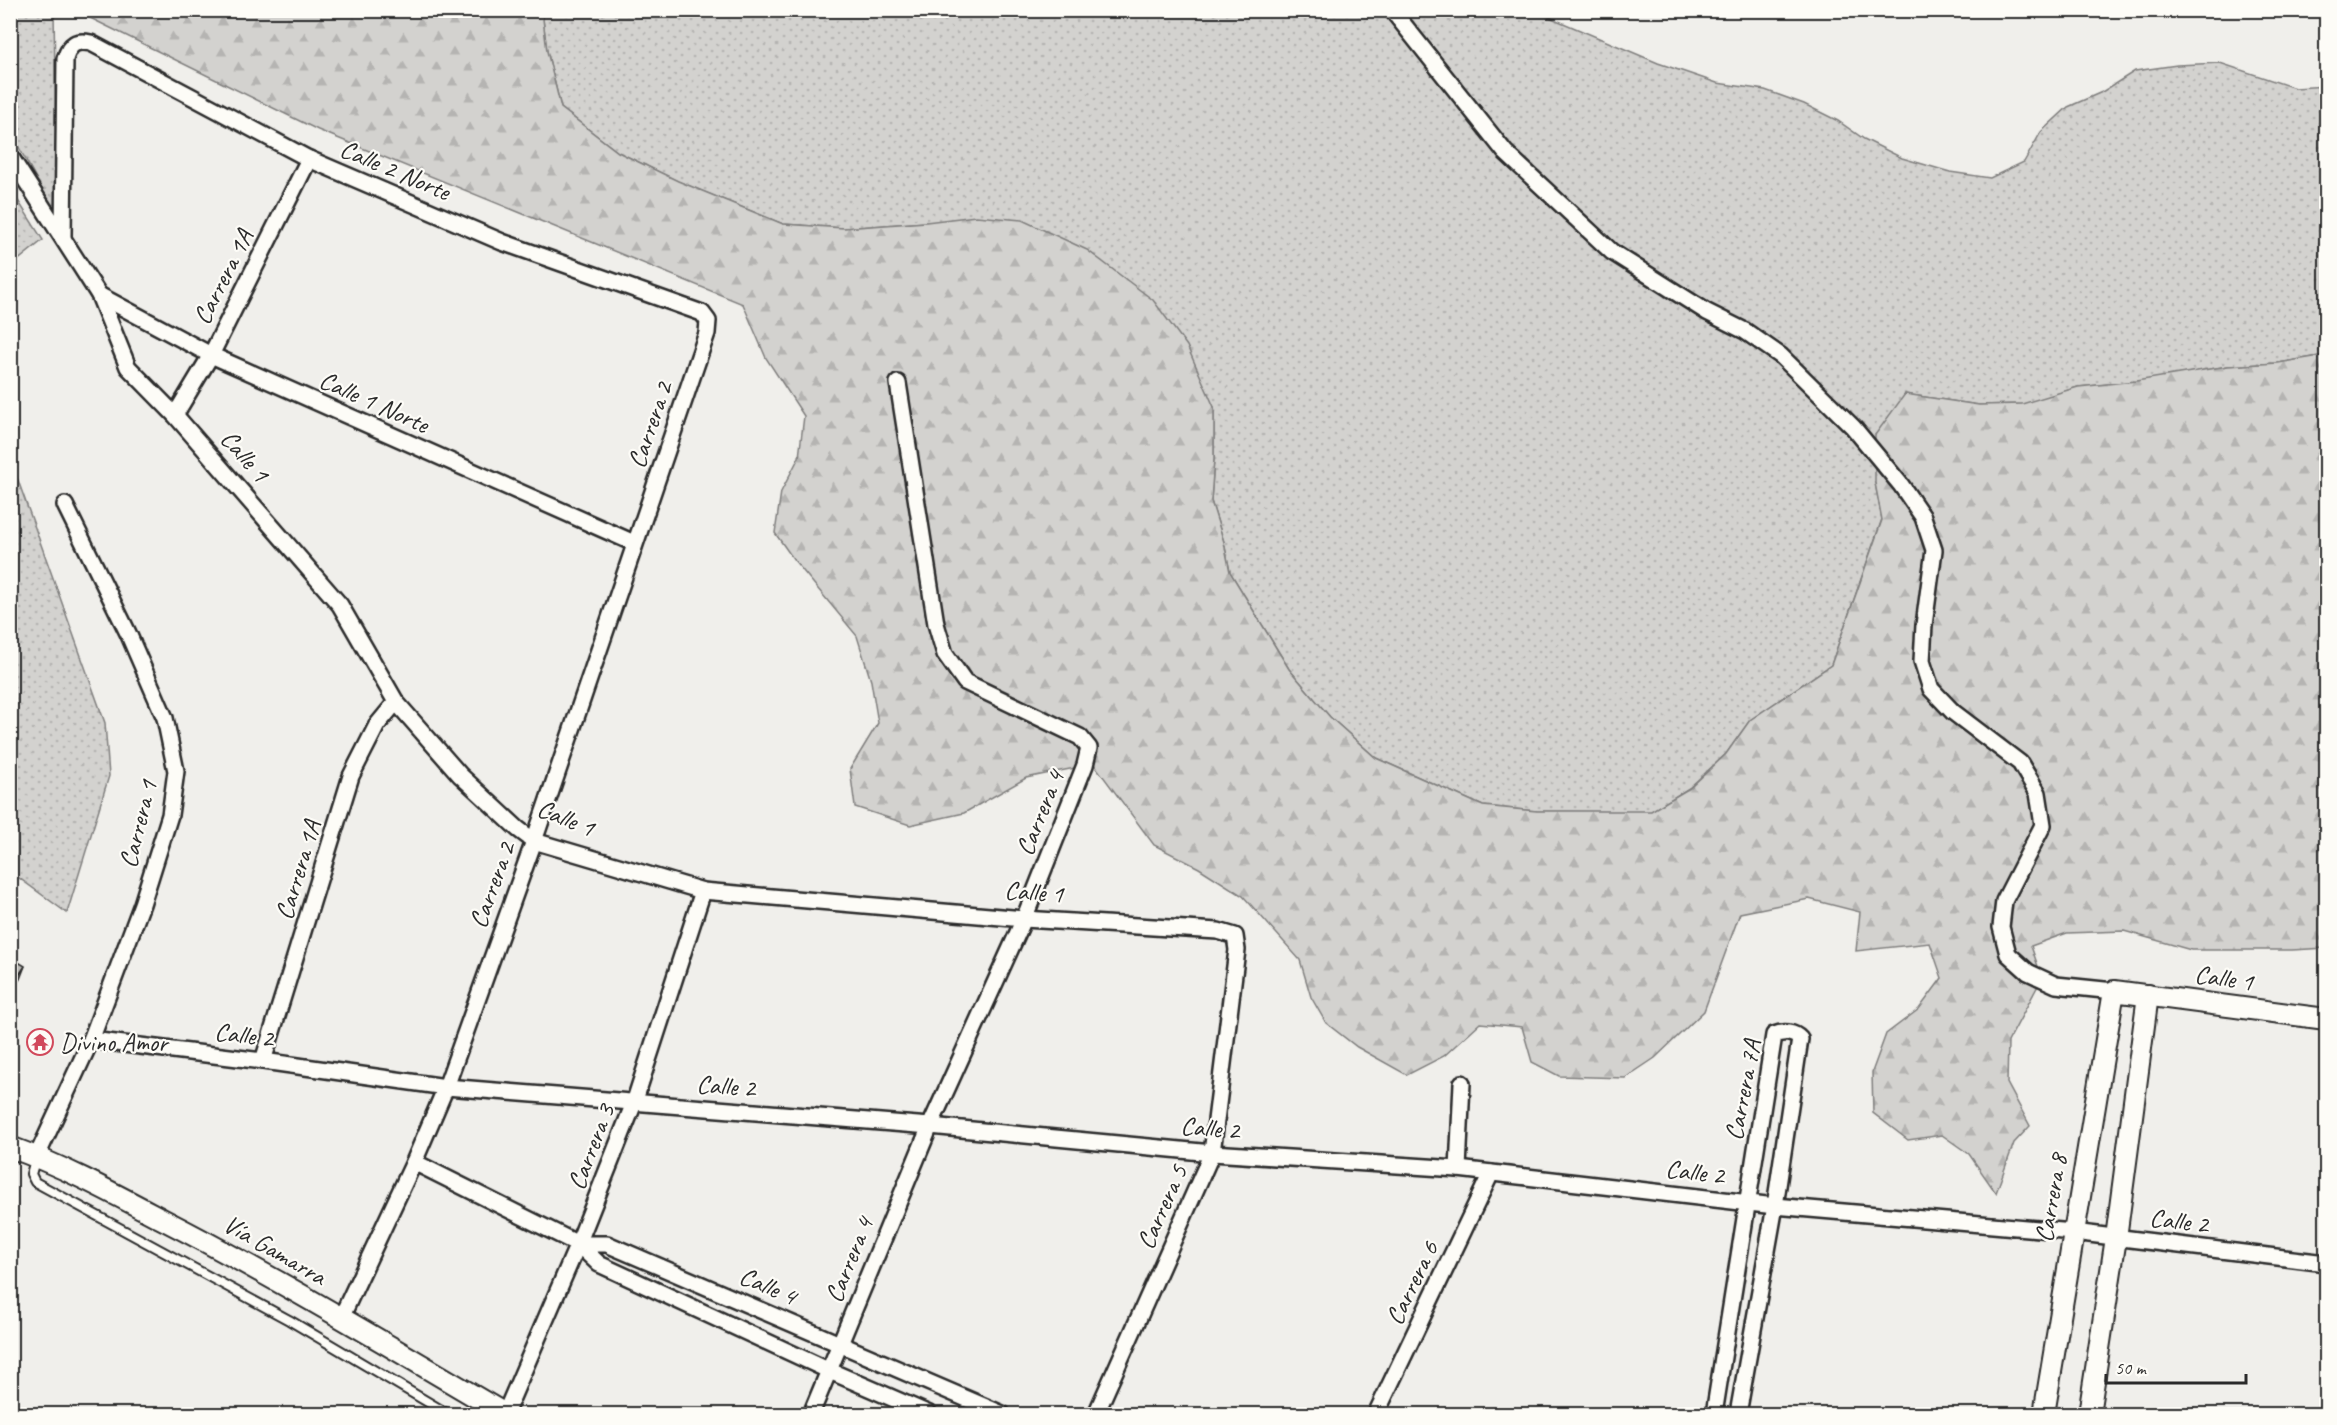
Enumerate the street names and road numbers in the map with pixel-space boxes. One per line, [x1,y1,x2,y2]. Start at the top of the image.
street label: Calle 2 Norte [335,132,456,209]
street label: Carrera 1A [185,222,262,330]
street label: Calle 1 Norte [314,363,435,441]
street label: Carrera 2 [620,375,681,472]
street label: Calle 1 [213,423,278,490]
street label: Carrera 4 [1008,764,1073,860]
street label: Carrera 1 [111,776,165,871]
street label: Calle 1 [533,792,601,845]
street label: Carrera 1A [267,815,329,924]
street label: Carrera 2 [461,835,523,932]
street label: Calle 1 [1003,873,1066,911]
street label: Calle 1 [2193,958,2257,999]
street label: Calle 2 [213,1015,278,1055]
street label: Carrera 7A [1717,1035,1769,1143]
street label: Calle 2 [695,1067,759,1105]
street label: Carrera 3 [560,1097,623,1194]
street label: Calle 2 [1179,1109,1243,1147]
street label: Carrera 8 [2027,1149,2075,1245]
street label: Calle 2 [1664,1152,1729,1192]
street label: Carrera 5 [1129,1159,1196,1254]
street label: Calle 2 [2148,1201,2213,1241]
street label: Vía Gamarra [218,1207,334,1294]
street label: Carrera 4 [817,1211,882,1307]
street label: Carrera 6 [1378,1235,1447,1330]
street label: Calle 4 [734,1259,804,1314]

